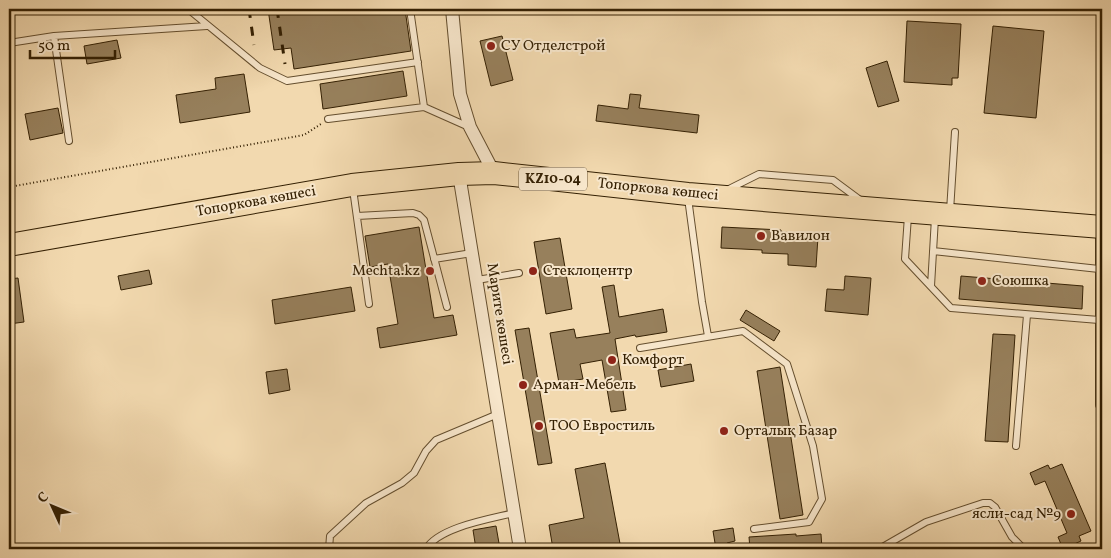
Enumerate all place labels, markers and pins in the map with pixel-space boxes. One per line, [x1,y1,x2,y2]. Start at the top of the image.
place label: СУ Отделстрой [501,36,605,57]
marker: СУ Отделстрой [485,40,497,52]
place label: Вавилон [771,226,830,247]
marker: Вавилон [755,230,767,242]
place label: Mechta.kz [352,261,420,282]
place label: Стеклоцентр [543,261,633,282]
marker: Mechta.kz [424,265,436,277]
marker: Стеклоцентр [527,265,539,277]
place label: Союшка [992,271,1049,292]
marker: Союшка [976,275,988,287]
place label: Комфорт [622,350,685,371]
marker: Комфорт [606,354,618,366]
place label: Арман-Мебель [533,375,636,396]
marker: Арман-Мебель [517,379,529,391]
place label: ТОО Евростиль [549,416,655,437]
marker: ТОО Евростиль [533,420,545,432]
place label: Орталық Базар [734,421,837,442]
marker: Орталық Базар [718,425,730,437]
place label: ясли-сад №9 [972,504,1061,525]
marker: ясли-сад №9 [1065,508,1077,520]

